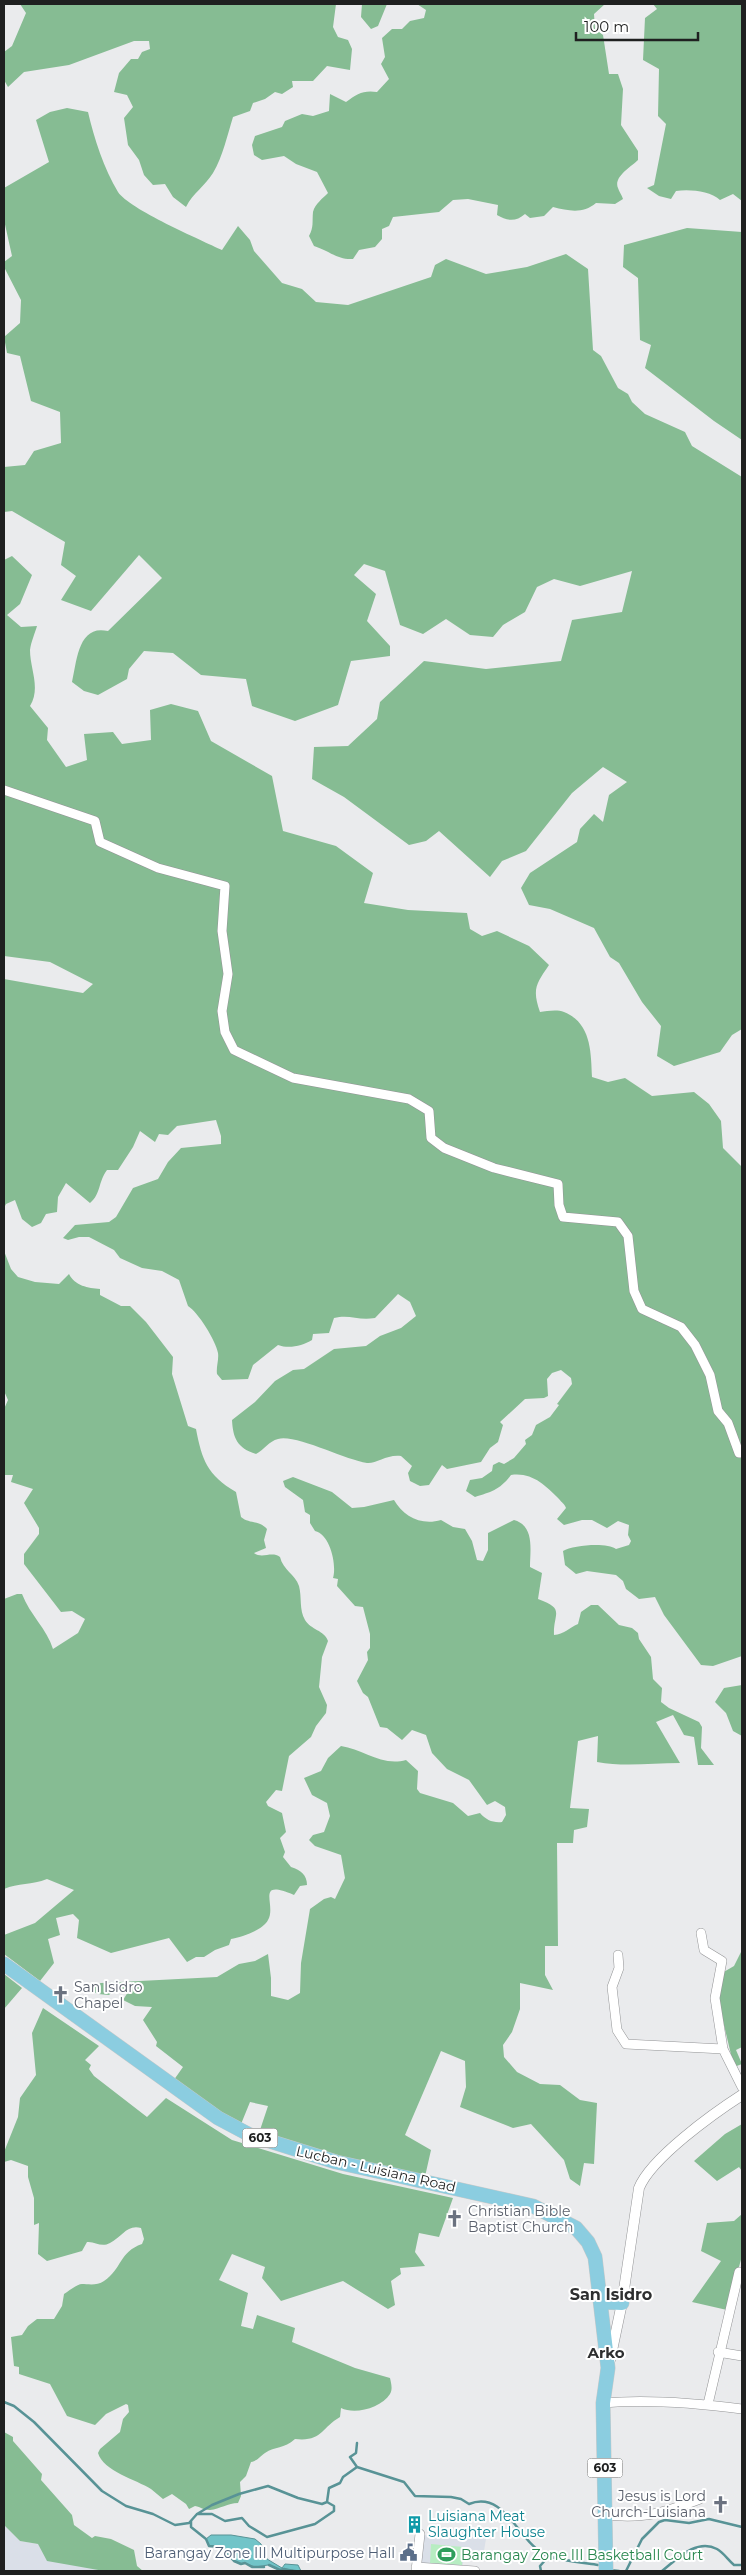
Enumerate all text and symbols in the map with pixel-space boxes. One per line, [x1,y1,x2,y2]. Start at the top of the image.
scale bar [576,10,698,42]
text: 100 m [584,17,629,36]
place label: San Isidro Chapel [74,1978,143,2012]
church icon: San Isidro Chapel [50,1985,70,2005]
road number: 603 [242,2128,278,2148]
street label: Lucban - Luisiana Road [294,2142,458,2196]
place label: Christian Bible Baptist Church [468,2202,573,2236]
church icon: Christian Bible Baptist Church [444,2209,464,2229]
district label: San Isidro [570,2285,652,2304]
district label: Arko [586,2343,625,2362]
road number: 603 [588,2458,622,2478]
place label: Jesus is Lord Church-Luisiana [591,2487,706,2521]
church icon: Jesus is Lord Church-Luisiana [710,2494,730,2514]
place label: Luisiana Meat Slaughter House [428,2507,545,2541]
building icon: Luisiana Meat Slaughter House [404,2514,424,2534]
public building icon: Barangay Zone III Multipurpose Hall [399,2543,419,2563]
place label: Barangay Zone III Multipurpose Hall [144,2544,395,2562]
sports icon: Barangay Zone III Basketball Court [437,2545,457,2565]
place label: Barangay Zone III Basketball Court [461,2546,703,2564]

